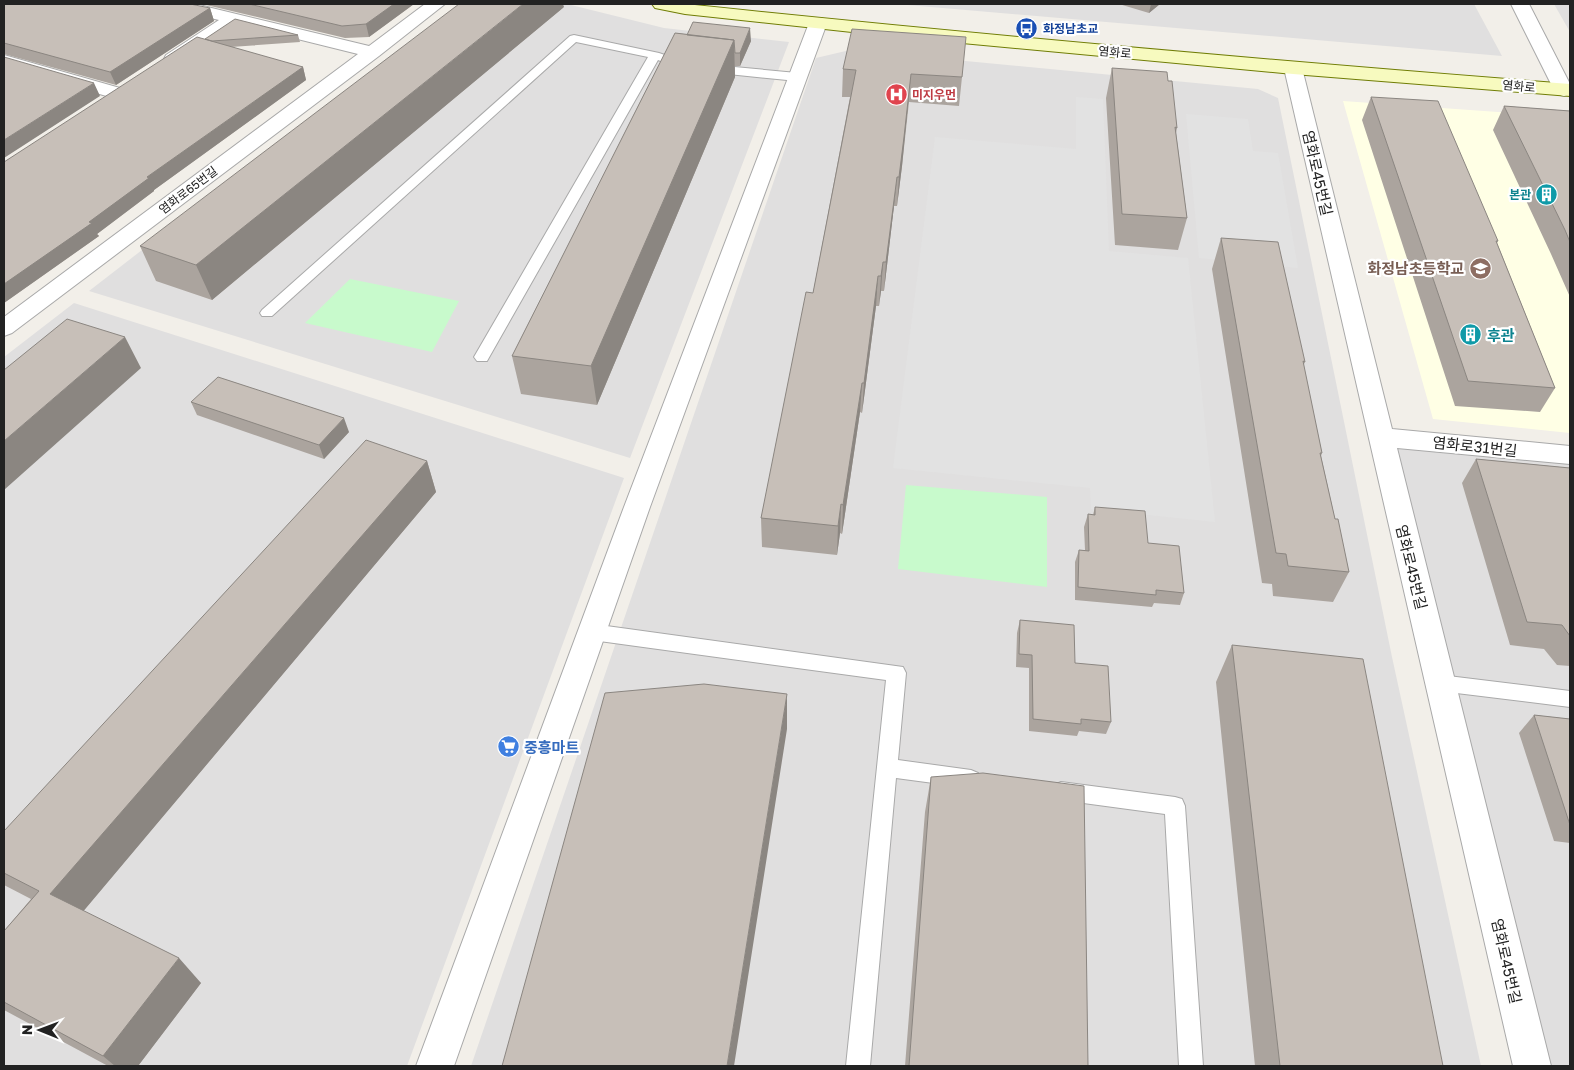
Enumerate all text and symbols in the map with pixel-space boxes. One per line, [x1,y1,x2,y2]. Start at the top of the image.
bus stop icon: 화정남초교 [1015,16,1039,40]
place label: 화정남초교 [1043,21,1098,36]
street label: 염화로 [1098,43,1132,61]
street label: 염화로 [1502,77,1536,95]
hospital icon: 미지우먼 [884,82,908,106]
place label: 미지우먼 [912,87,956,102]
street label: 염화로45번길 [1299,129,1337,217]
street label: 염화로65번길 [156,163,220,217]
building icon: 본관 [1535,182,1559,206]
place label: 본관 [1509,187,1531,202]
school or university icon: 화정남초등학교 [1468,256,1492,280]
place label: 화정남초등학교 [1367,259,1464,277]
building icon: 후관 [1459,323,1483,347]
place label: 후관 [1487,326,1515,344]
street label: 염화로31번길 [1432,433,1518,459]
street label: 염화로45번길 [1393,523,1431,611]
supermarket icon: 중흥마트 [496,735,520,759]
place label: 중흥마트 [524,738,579,756]
street label: 염화로45번길 [1488,917,1526,1005]
north arrow [15,1005,65,1055]
text: N [18,1024,35,1035]

